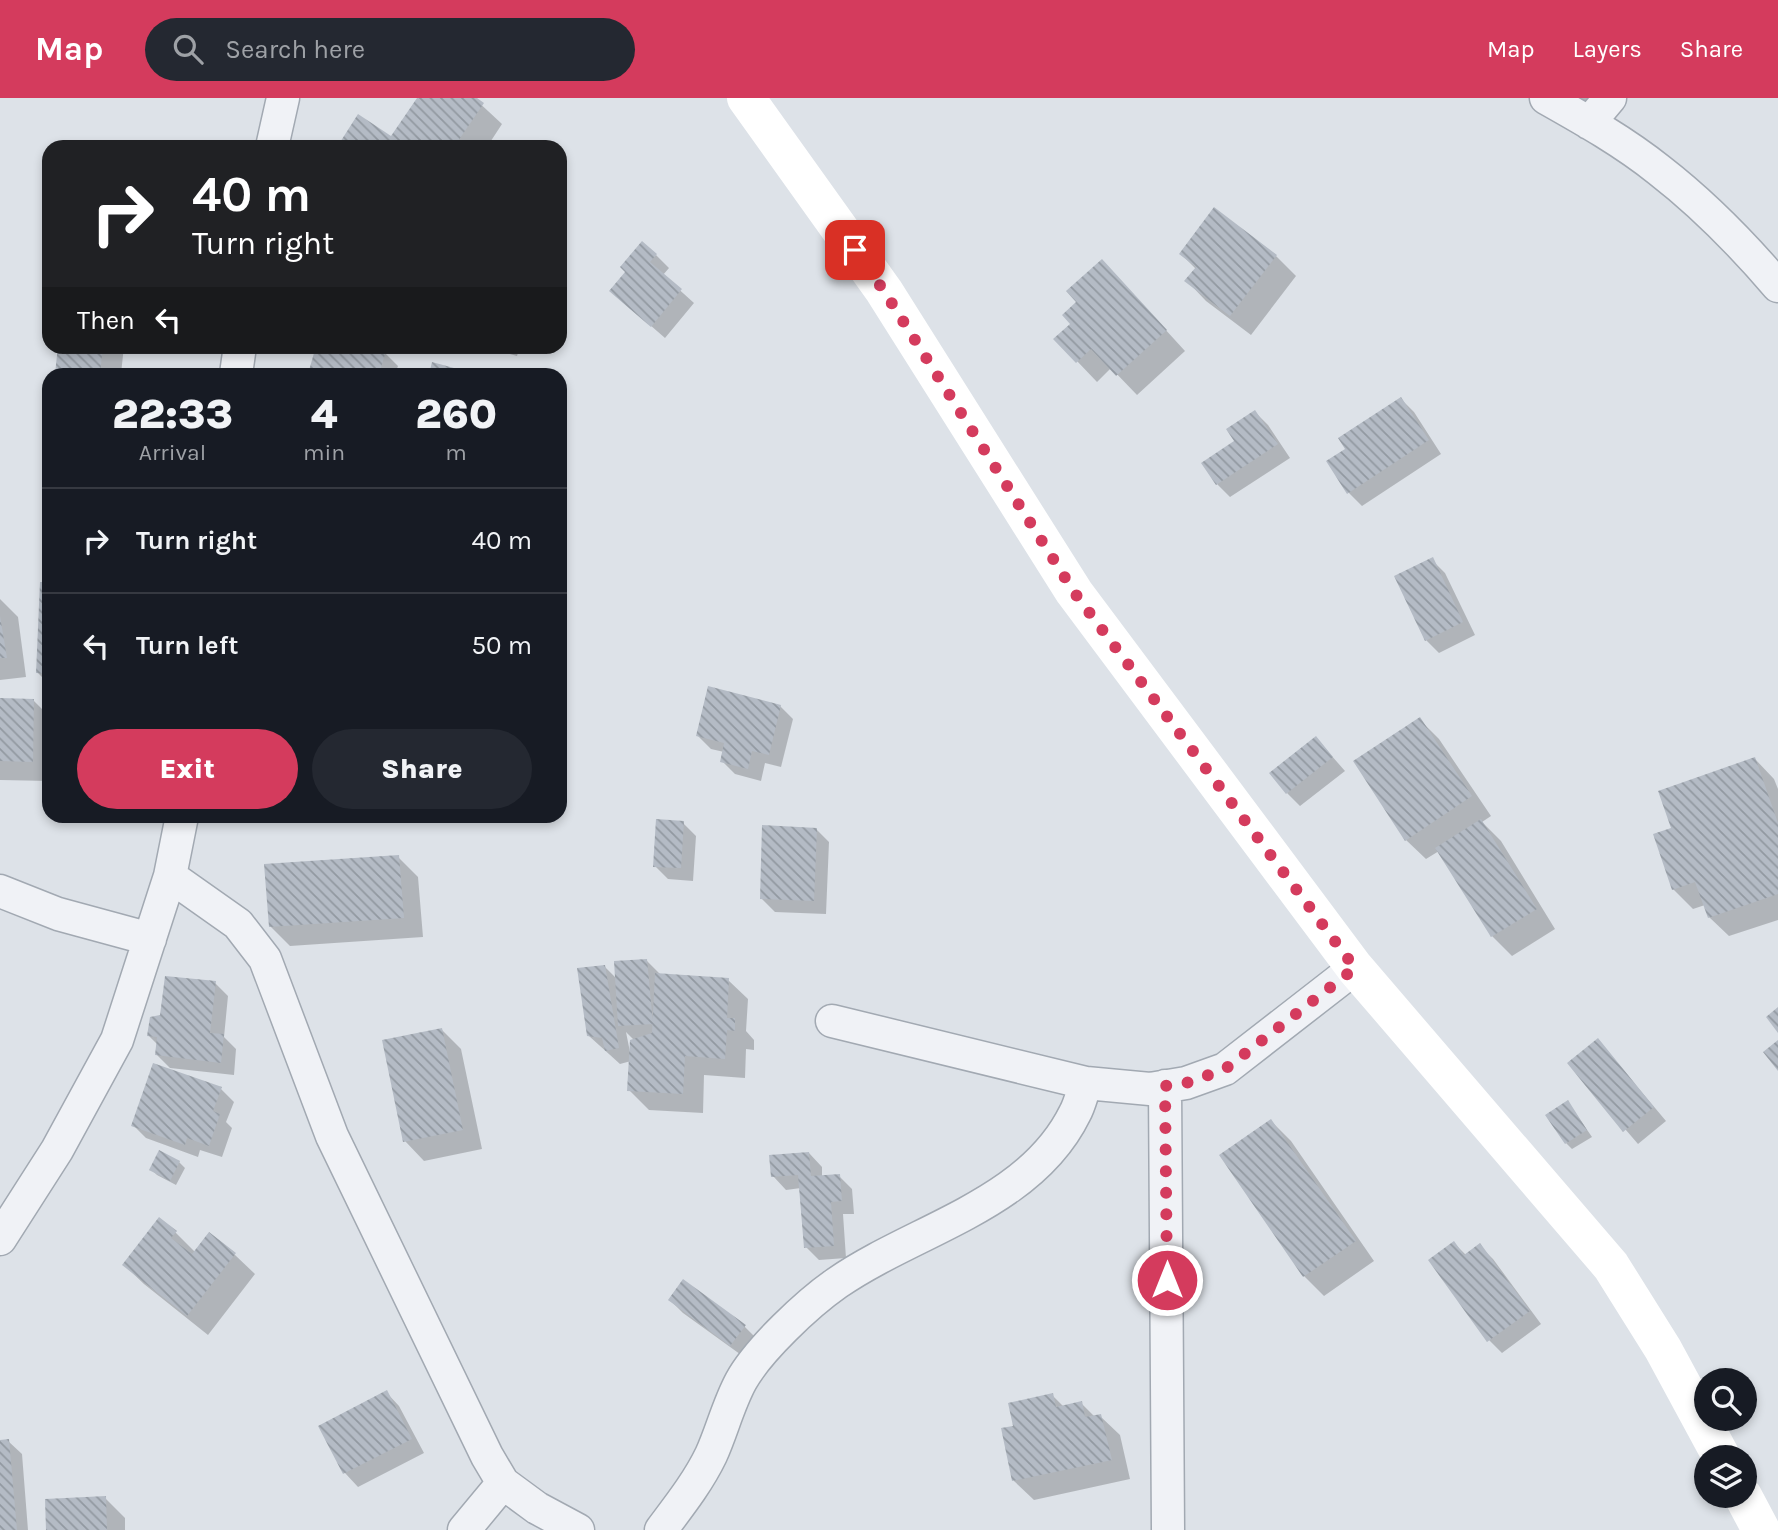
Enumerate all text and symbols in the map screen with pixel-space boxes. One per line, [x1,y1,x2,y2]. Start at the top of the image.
search box [145,18,635,81]
text: Map [35,30,103,68]
icon: search [169,30,207,68]
text: Search here [225,34,365,65]
text: Map [1487,35,1535,63]
text: Layers [1573,35,1642,63]
text: Share [1680,35,1743,63]
text: 40 m [192,166,311,223]
icon: right [77,168,168,259]
pin [825,220,885,280]
text: Turn right [192,225,334,262]
icon: arrive [836,231,874,269]
icon: left [149,301,187,339]
text: Then [77,305,135,336]
text: 22:33 [112,389,233,439]
text: 4 [311,389,337,439]
text: 260 [415,389,497,439]
text: Arrival [139,439,206,466]
text: min [303,439,345,466]
text: m [445,439,467,466]
icon: right [77,522,115,560]
text: Turn right [136,525,257,556]
text: 40 m [472,525,532,556]
icon: left [77,627,115,665]
text: Turn left [136,630,238,661]
text: 50 m [471,630,532,661]
button: Exit [77,729,298,809]
button: Share [312,729,532,809]
position arrow [1130,1243,1204,1317]
map controls [1694,1368,1757,1508]
button: search [1694,1368,1757,1431]
button: layers [1694,1445,1757,1508]

